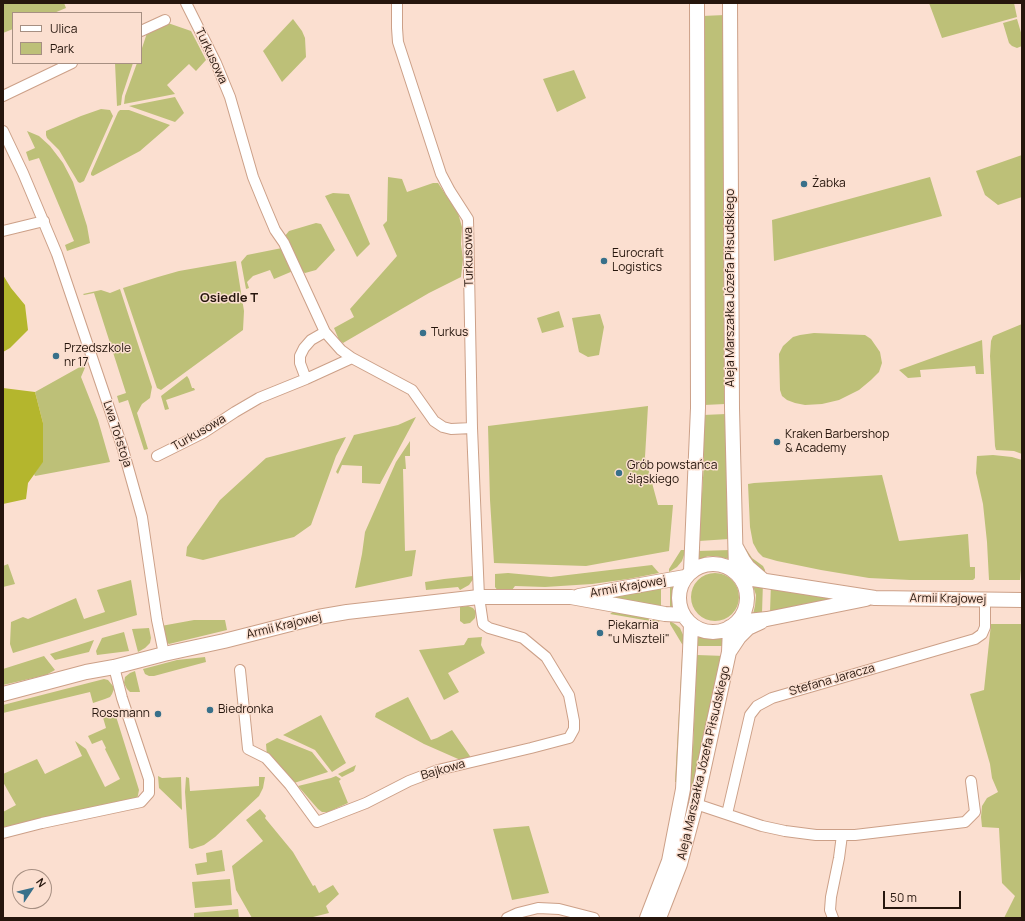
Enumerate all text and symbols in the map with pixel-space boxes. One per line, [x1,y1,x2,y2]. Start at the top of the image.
legend [12,12,142,64]
text: Ulica [50,20,77,37]
street label: Turkusowa [192,26,230,86]
text: Park [50,40,74,57]
place label: Żabka [812,177,846,191]
marker: Żabka [799,179,809,189]
street label: Aleja Marszałka Józefa Piłsudskiego [724,189,738,387]
street label: Turkusowa [461,227,477,287]
place label: Eurocraft Logistics [612,247,664,275]
marker: Eurocraft Logistics [599,256,609,266]
district label: Osiedle T [200,290,258,306]
place label: Turkus [431,326,468,340]
marker: Turkus [418,328,428,338]
place label: Przedszkole nr 17 [64,342,131,370]
marker: Przedszkole nr 17 [51,351,61,361]
street label: Lwa Tołstoja [99,399,135,469]
street label: Turkusowa [170,412,228,454]
place label: Kraken Barbershop & Academy [785,428,889,456]
marker: Kraken Barbershop & Academy [772,437,782,447]
place label: Grób powstańca śląskiego [627,459,717,487]
marker: Grób powstańca śląskiego [614,468,624,478]
street label: Armii Krajowej [589,573,667,601]
street label: Armii Krajowej [909,591,987,607]
street label: Armii Krajowej [245,610,323,642]
place label: Piekarnia "u Miszteli" [608,619,670,647]
marker: Piekarnia "u Miszteli" [595,628,605,638]
street label: Stefana Jaracza [788,661,876,699]
street label: Aleja Marszałka Józefa Piłsudskiego [675,665,733,861]
place label: Biedronka [218,703,273,717]
marker: Biedronka [205,705,215,715]
place label: Rossmann [92,707,150,721]
marker: Rossmann [153,709,163,719]
street label: Bajkowa [419,757,467,783]
north arrow [12,869,52,909]
text: N [33,875,50,890]
scale bar [885,883,963,909]
text: 50 m [890,889,917,906]

